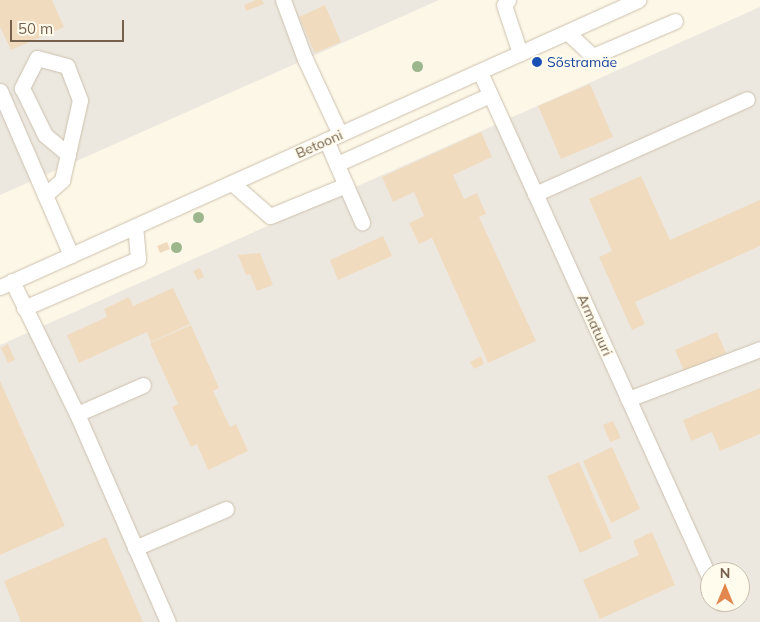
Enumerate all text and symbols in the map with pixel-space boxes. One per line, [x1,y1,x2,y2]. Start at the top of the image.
scale bar [12,10,126,42]
text: 50 m [18,19,53,38]
place label: Sõstramäe [547,54,617,70]
marker: Sõstramäe [531,56,543,68]
street label: Betooni [293,126,345,162]
street label: Armatuuri [574,292,616,358]
north arrow [700,562,750,612]
text: N [720,564,730,582]

